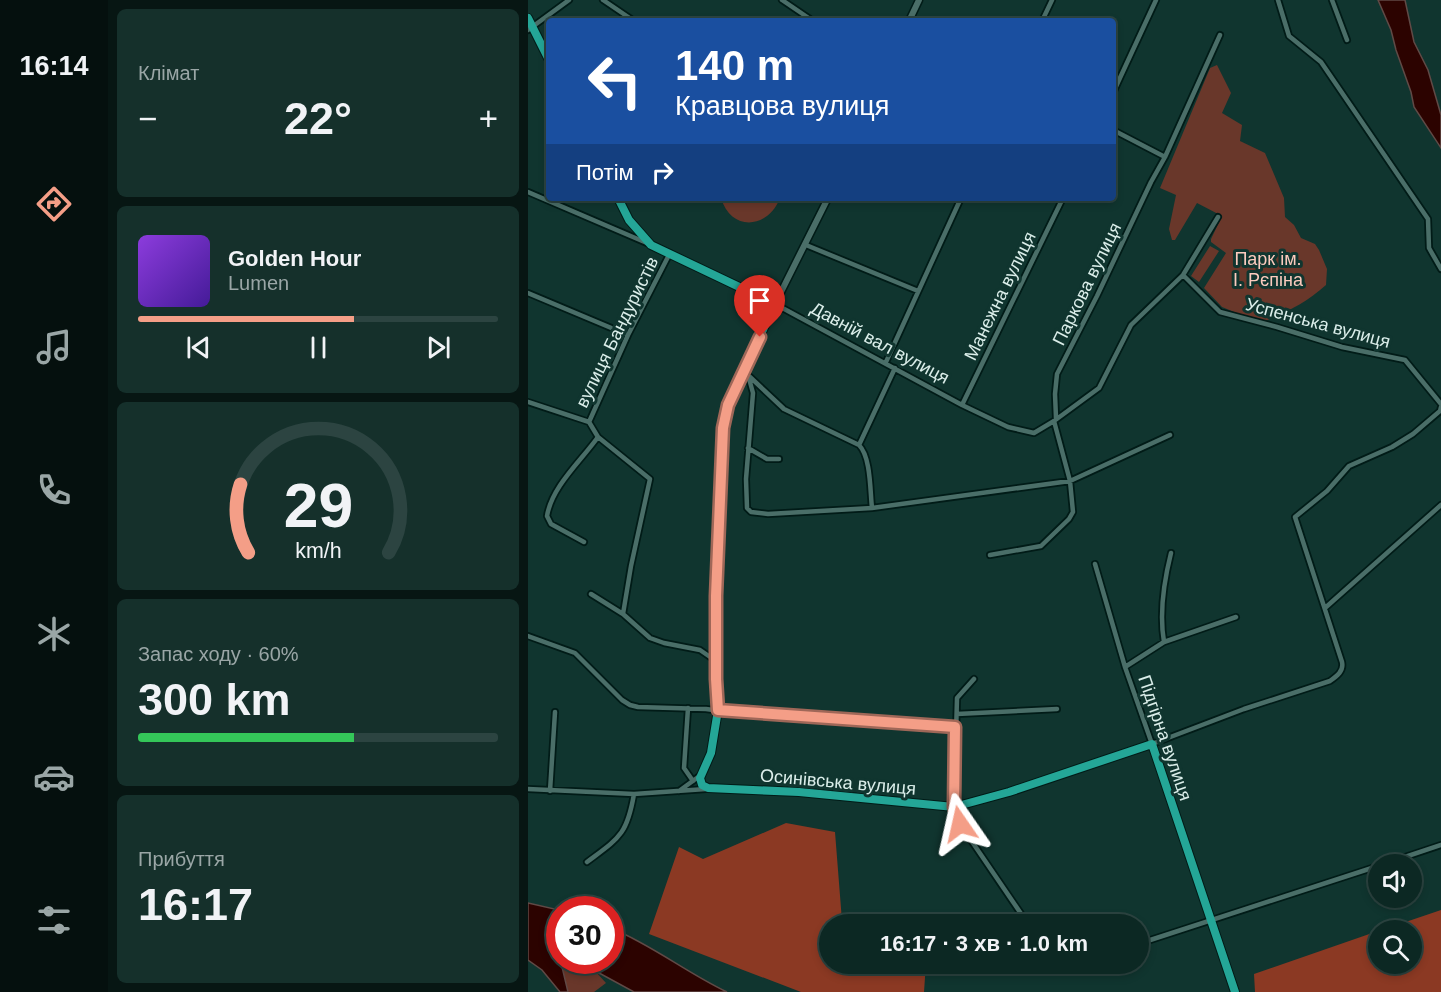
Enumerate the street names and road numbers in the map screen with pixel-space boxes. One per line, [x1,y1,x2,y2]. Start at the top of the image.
street label: Паркова вулиця [1049,219,1125,349]
street label: Манежна вулиця [960,229,1040,363]
street label: вулиця Бандуристів [572,253,662,411]
street label: Успенська вулиця [1243,294,1393,352]
street label: Давній вал вулиця [807,298,953,388]
street label: Підгірна вулиця [1134,673,1196,803]
street label: Осинівська вулиця [759,765,917,799]

